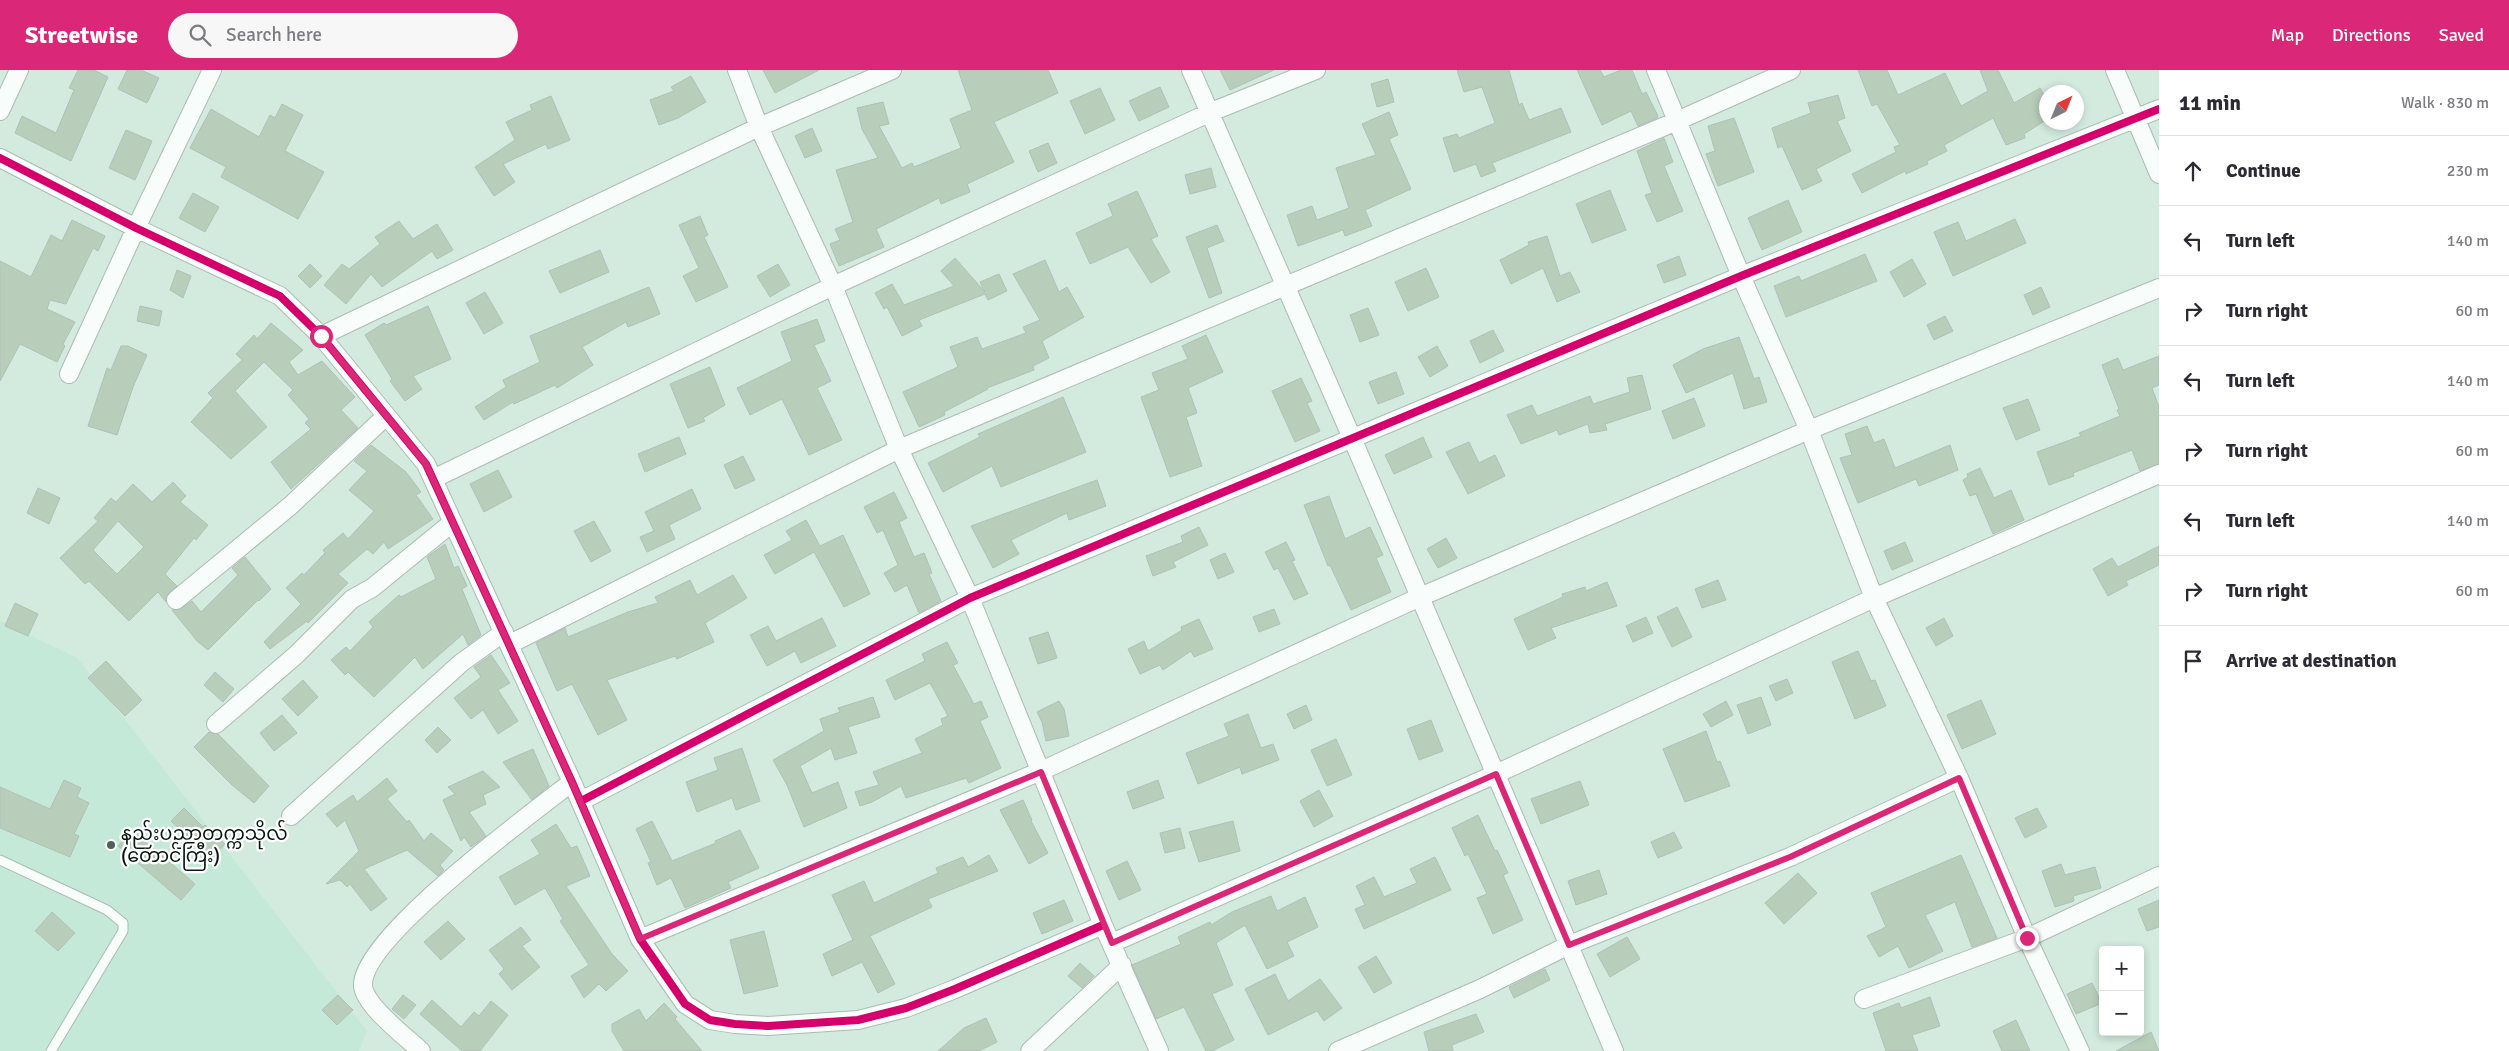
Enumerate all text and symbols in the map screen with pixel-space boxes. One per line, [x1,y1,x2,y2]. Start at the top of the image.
search box [168,13,518,58]
text: Streetwise [25,20,138,50]
icon: search [186,21,214,49]
text: Search here [226,23,322,47]
text: Map [2271,24,2304,46]
text: Directions [2332,24,2411,46]
text: Saved [2439,24,2484,46]
north arrow [2039,85,2084,130]
text: 11 min [2179,90,2241,116]
text: Walk · 830 m [2401,93,2489,113]
icon: ahead [2179,157,2207,185]
text: Continue [2226,159,2301,183]
text: 230 m [2447,161,2489,181]
icon: left [2179,227,2207,255]
text: Turn left [2226,229,2295,253]
text: 140 m [2447,231,2489,251]
icon: right [2179,297,2207,325]
text: Turn right [2226,299,2308,323]
text: 60 m [2455,301,2489,321]
route start [310,325,333,348]
icon: left [2179,367,2207,395]
text: Turn left [2226,369,2295,393]
text: 140 m [2447,371,2489,391]
icon: right [2179,437,2207,465]
text: Turn right [2226,439,2308,463]
text: 60 m [2455,441,2489,461]
icon: left [2179,507,2207,535]
text: Turn left [2226,509,2295,533]
text: 140 m [2447,511,2489,531]
icon: right [2179,577,2207,605]
text: Turn right [2226,579,2308,603]
text: 60 m [2455,581,2489,601]
icon: arrive [2179,647,2207,675]
text: Arrive at destination [2226,649,2397,673]
place label: နည်းပညာတက္ကသိုလ် (တောင်ကြီး) [121,819,288,871]
marker: နည်းပညာတက္ကသိုလ် (တောင်ကြီး) [105,839,117,851]
route end [2016,927,2039,950]
map controls [2099,946,2144,1036]
button: + [2099,946,2144,991]
button: − [2099,991,2144,1036]

